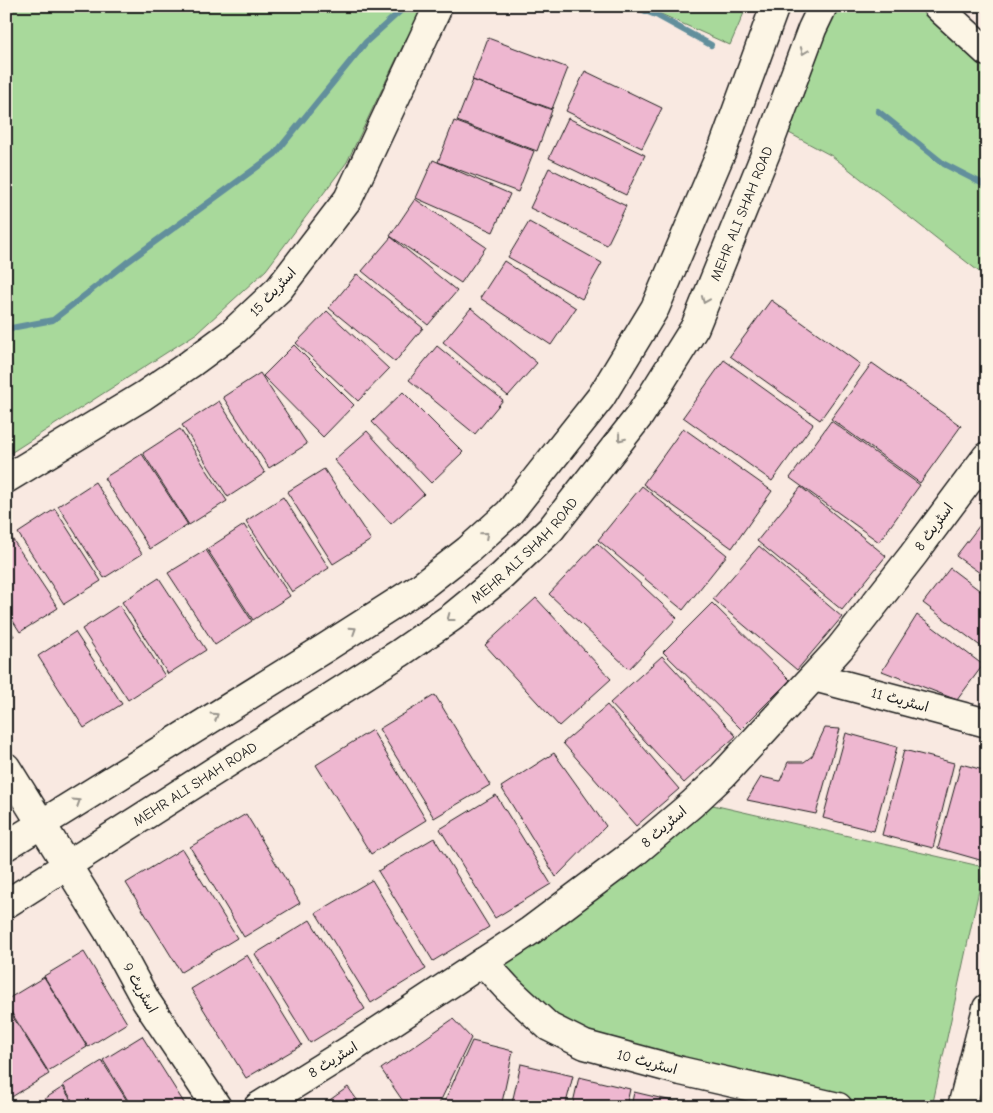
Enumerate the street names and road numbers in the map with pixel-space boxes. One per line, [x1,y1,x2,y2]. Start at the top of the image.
street label: MEHR ALI SHAH ROAD [706,144,776,283]
street label: اسٹریٹ 15 [246,264,300,320]
street label: MEHR ALI SHAH ROAD [467,494,581,607]
street label: اسٹریٹ 8 [911,500,957,554]
street label: اسٹریٹ 11 [870,684,930,716]
street label: MEHR ALI SHAH ROAD [130,738,260,829]
street label: اسٹریٹ 8 [638,803,690,851]
street label: اسٹریٹ 9 [119,960,161,1016]
street label: اسٹریٹ 8 [305,1038,361,1082]
street label: اسٹریٹ 10 [615,1046,679,1078]

